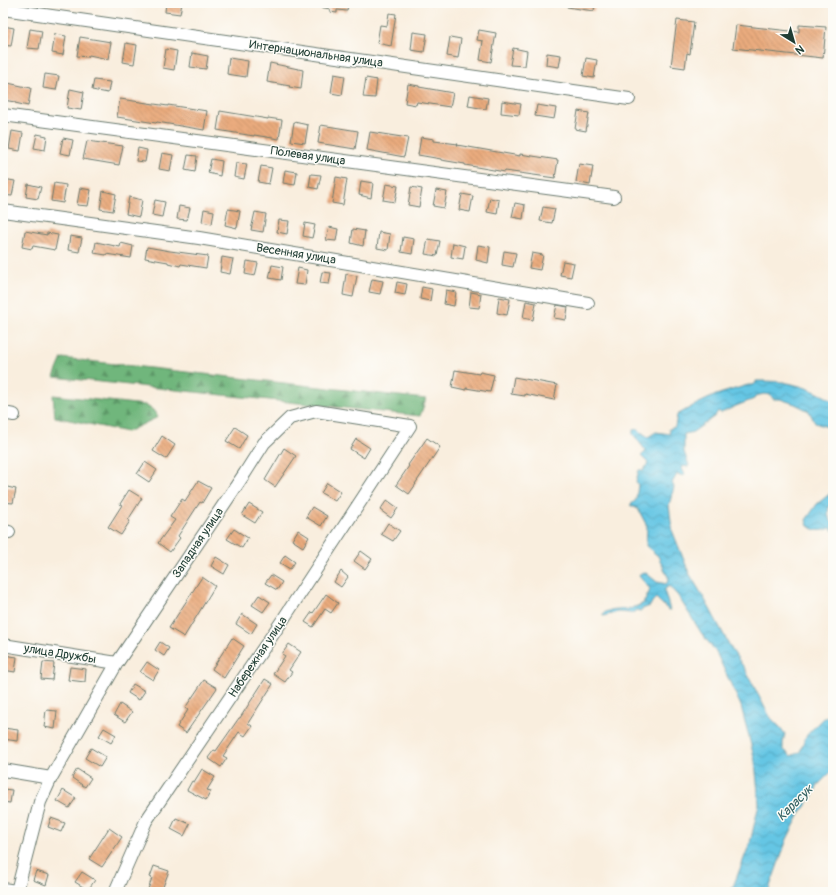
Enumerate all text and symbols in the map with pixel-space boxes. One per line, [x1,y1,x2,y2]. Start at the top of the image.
north arrow [774,22,814,62]
street label: Интернациональная улица [248,37,384,71]
text: N [792,42,807,57]
street label: Полевая улица [270,143,347,169]
street label: Весенняя улица [255,240,337,268]
street label: Западная улица [169,505,227,581]
street label: Набережная улица [225,613,291,700]
street label: улица Дружбы [22,641,97,667]
water label: Карасук [774,781,817,824]

